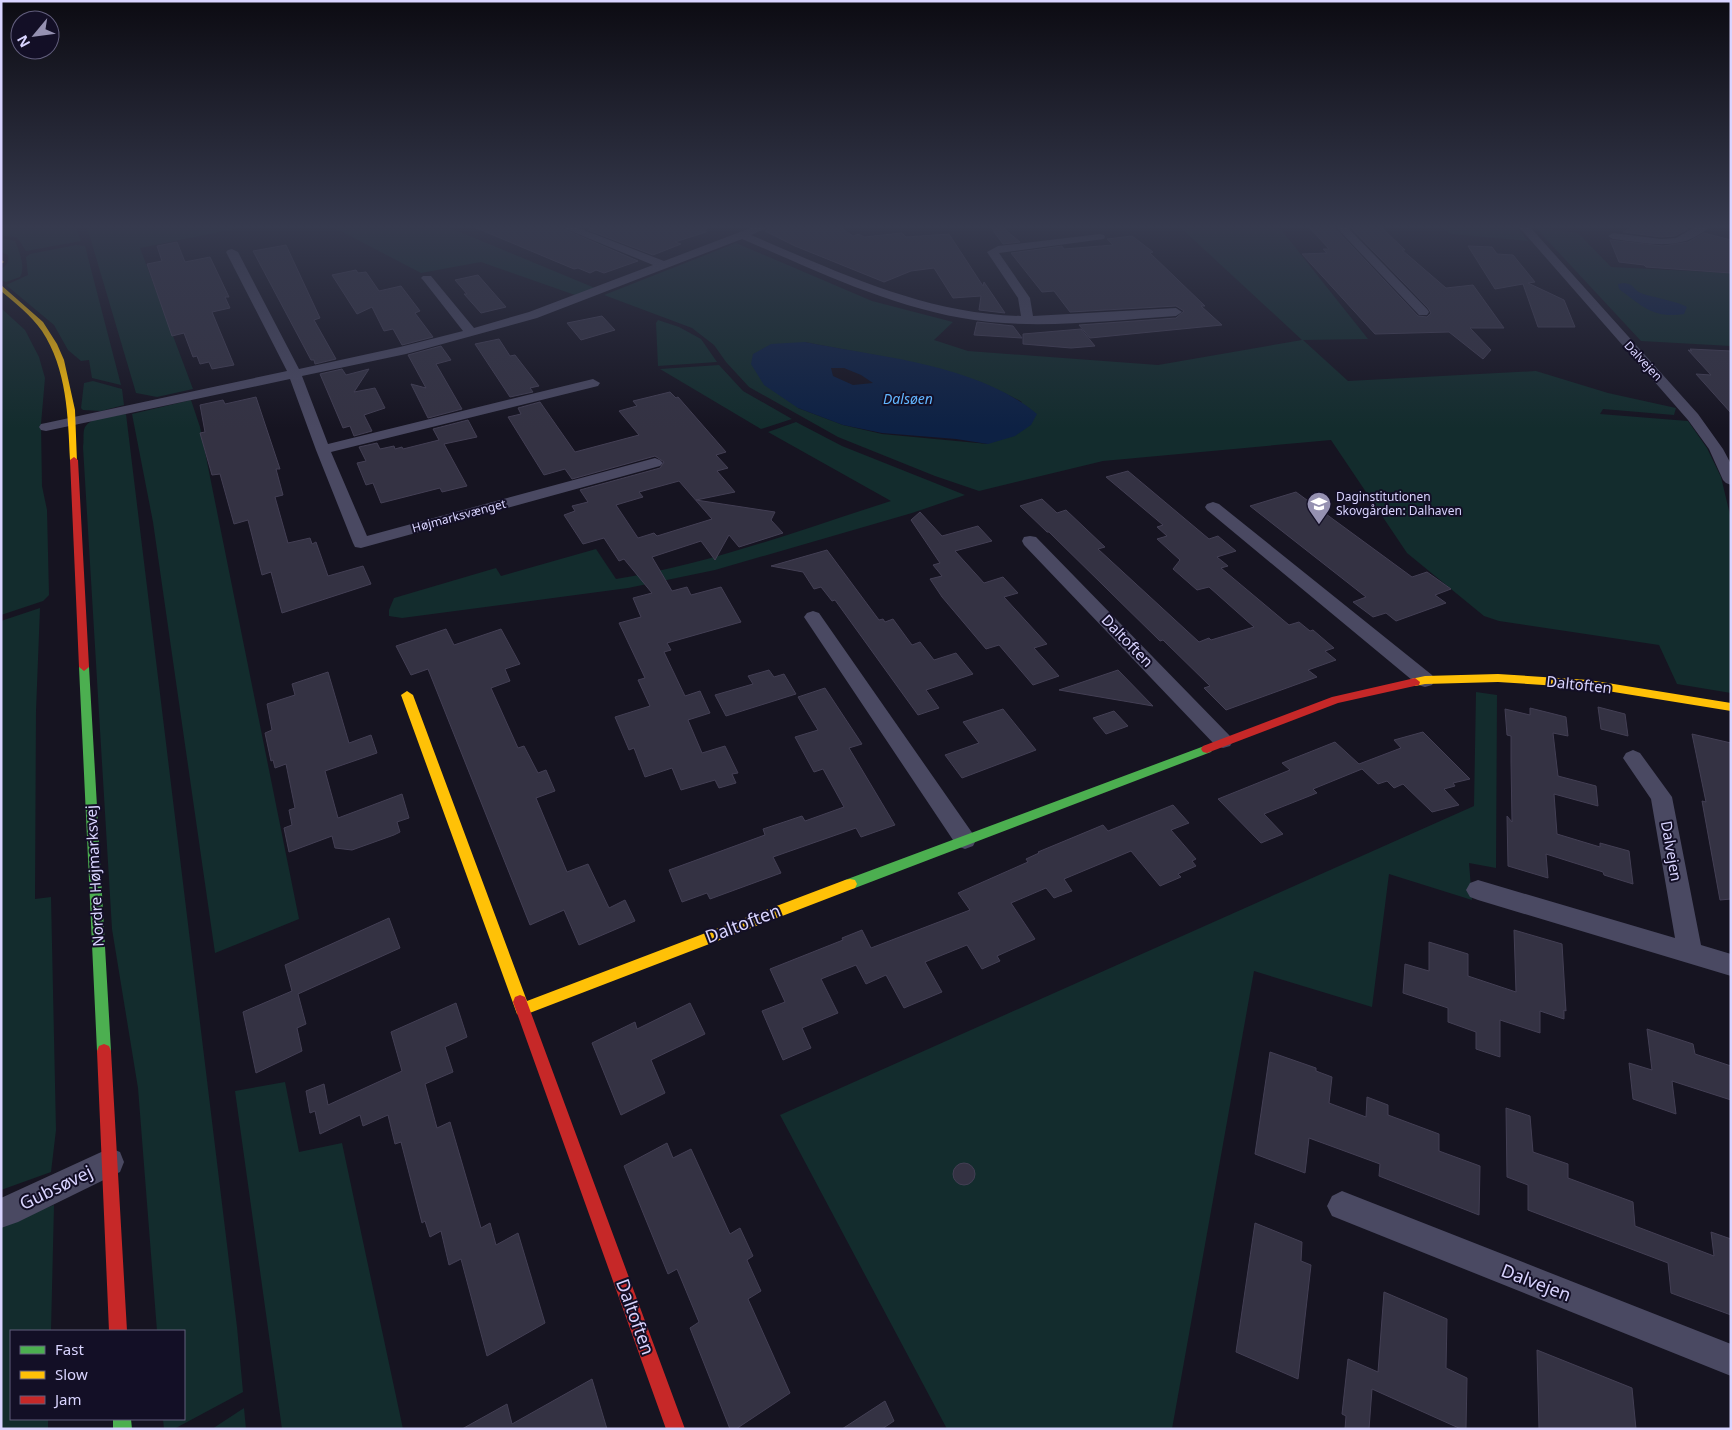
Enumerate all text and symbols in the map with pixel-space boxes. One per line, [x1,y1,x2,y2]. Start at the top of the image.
north arrow [10,10,60,60]
text: N [12,32,34,51]
street label: Dalvejen [1621,337,1666,384]
water label: Dalsøen [883,389,933,408]
place label: Daginstitutionen Skovgården: Dalhaven [1336,488,1462,519]
school or university icon: Daginstitutionen Skovgården: Dalhaven [1306,491,1332,525]
street label: Højmarksvænget [410,495,508,536]
street label: Daltoften [1098,610,1158,671]
street label: Daltoften [1545,671,1613,697]
street label: Nordre Højmarksvej [80,805,108,947]
street label: Dalvejen [1657,819,1687,883]
street label: Daltoften [701,898,784,948]
street label: Gubsøvej [15,1159,96,1215]
street label: Dalvejen [1498,1258,1575,1306]
street label: Daltoften [611,1275,661,1358]
legend [10,1330,185,1420]
text: Fast [55,1339,84,1359]
text: Slow [55,1364,88,1384]
text: Jam [53,1389,82,1409]

